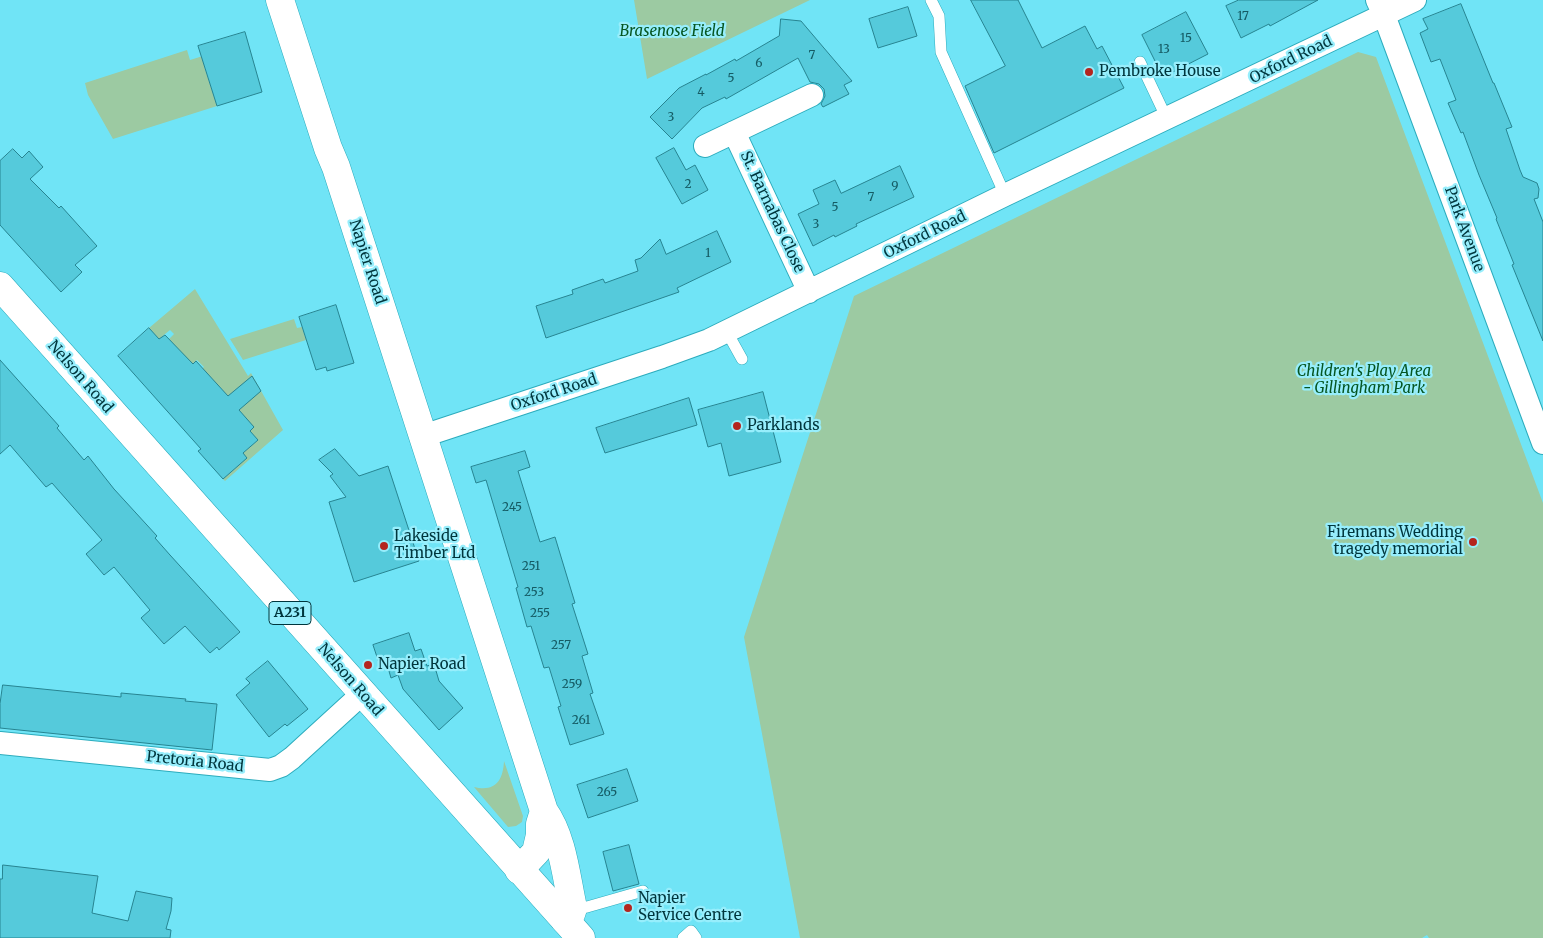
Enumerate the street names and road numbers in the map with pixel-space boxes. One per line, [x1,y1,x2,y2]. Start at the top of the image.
street label: Oxford Road [1247,32,1335,88]
street label: St. Barnabas Close [736,149,808,275]
street label: Park Avenue [1440,184,1488,274]
street label: Oxford Road [881,207,969,263]
street label: Napier Road [345,217,389,307]
street label: Nelson Road [44,337,116,417]
street label: Oxford Road [509,371,599,415]
road number: A231 [269,602,311,624]
street label: Nelson Road [314,640,386,720]
street label: Pretoria Road [145,748,245,776]

